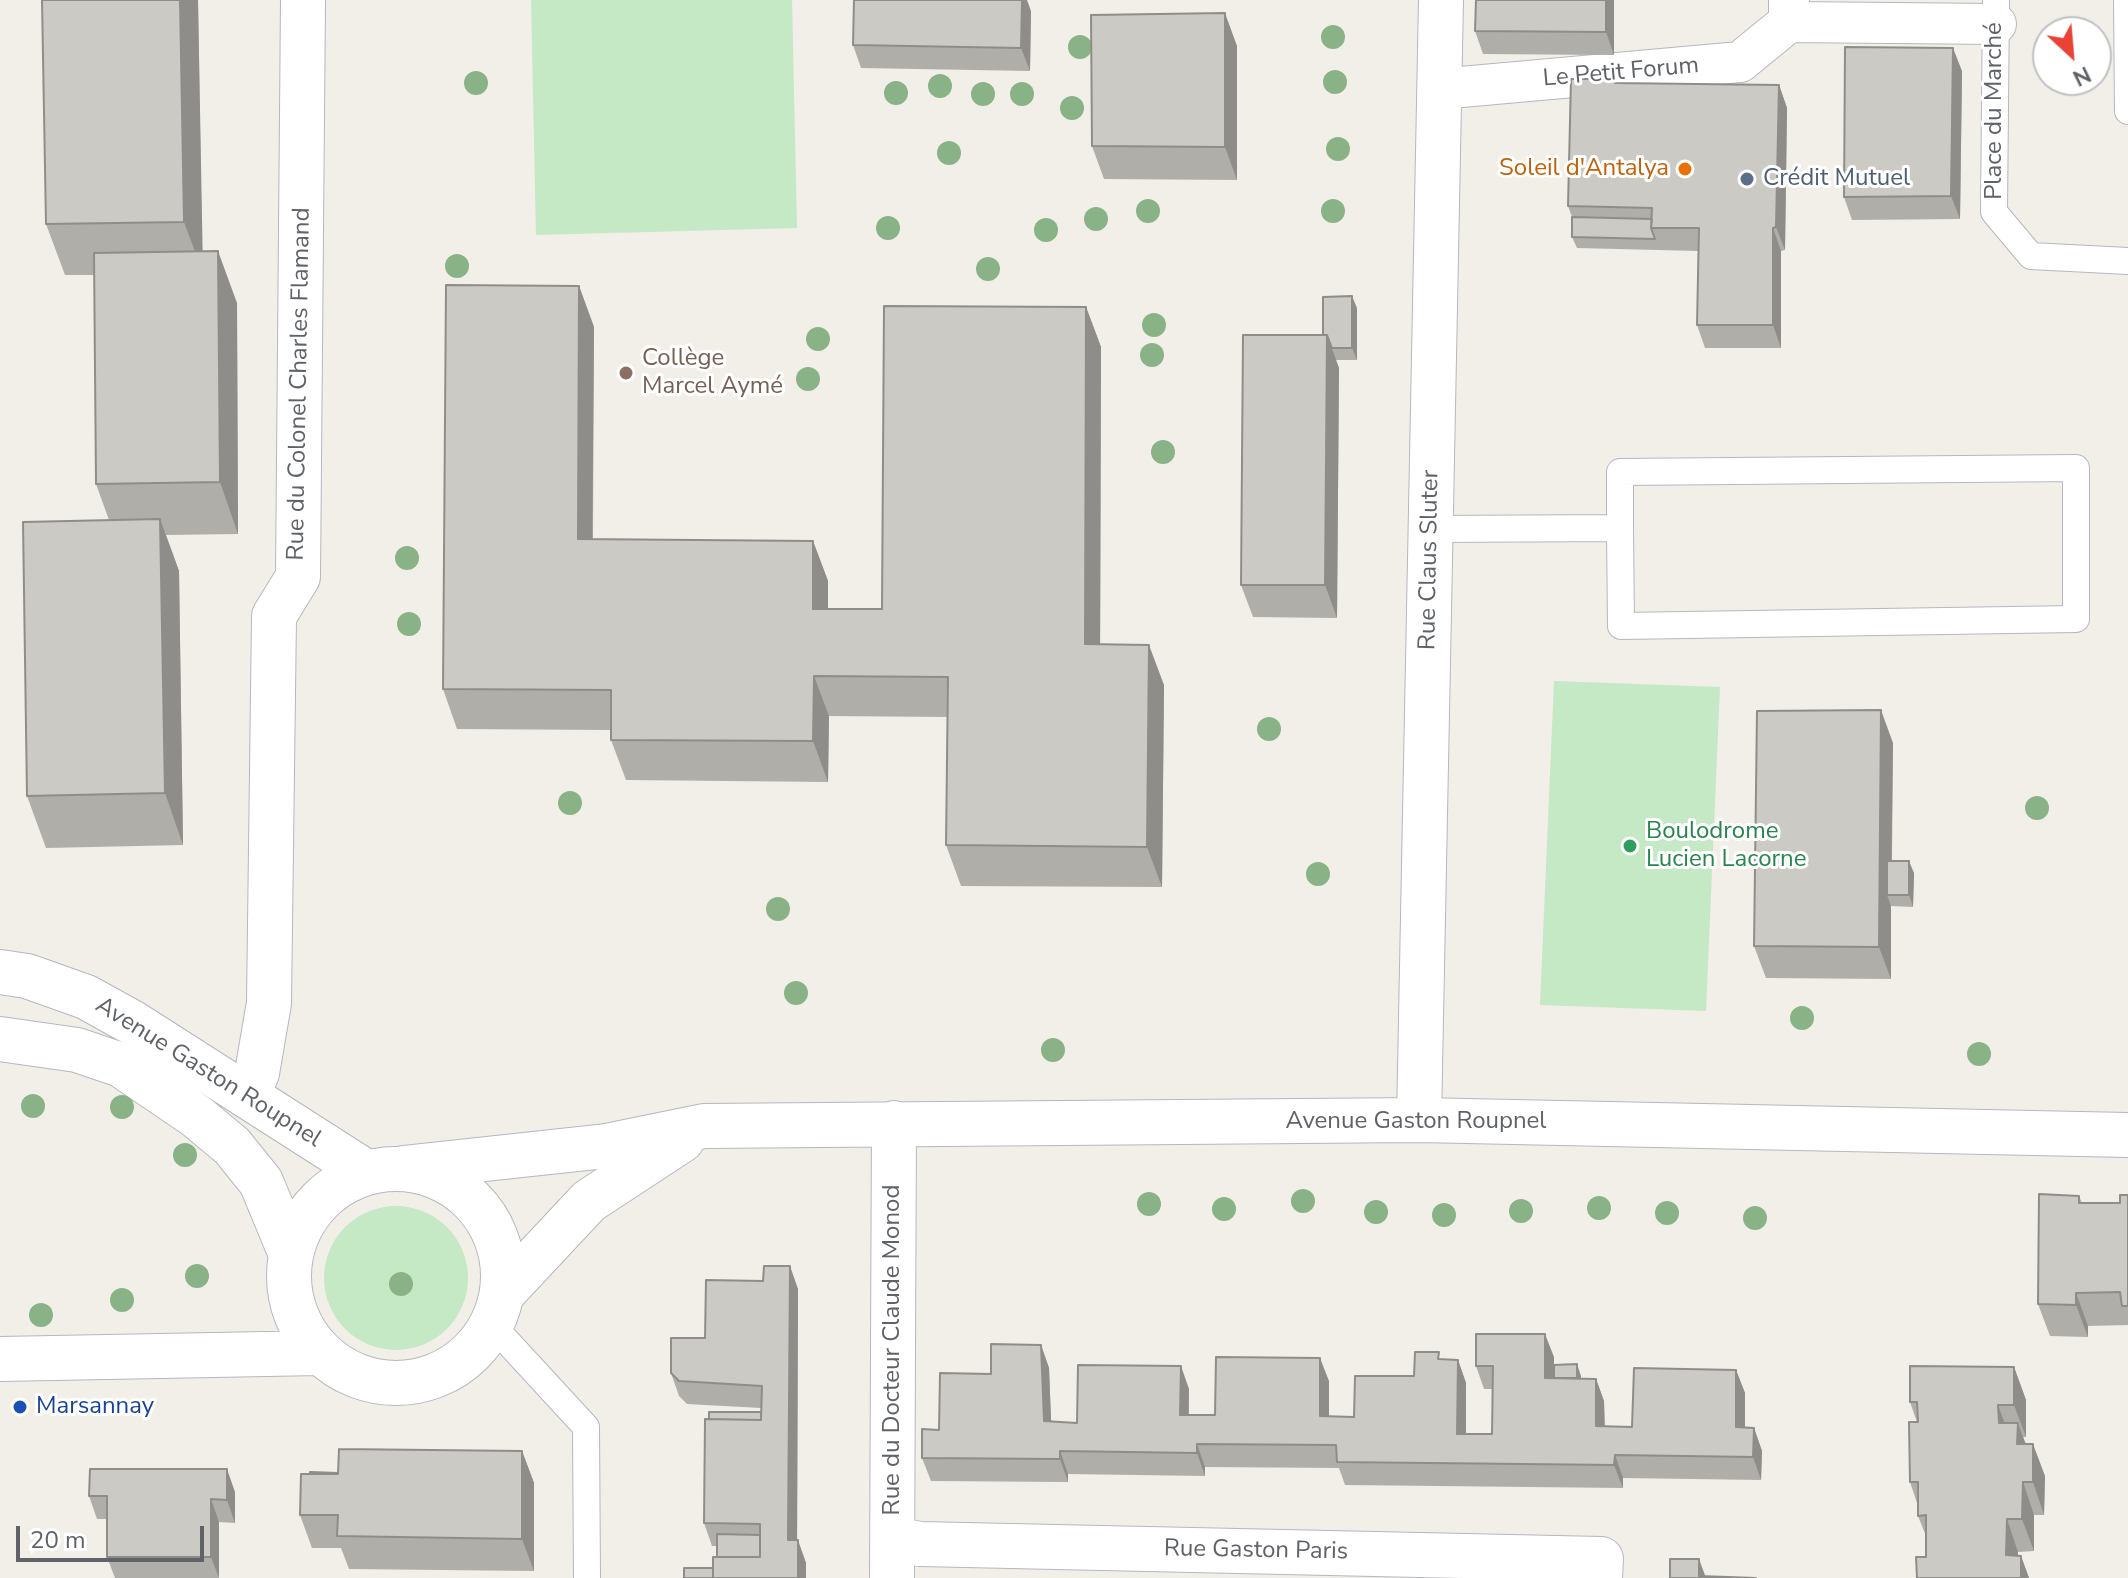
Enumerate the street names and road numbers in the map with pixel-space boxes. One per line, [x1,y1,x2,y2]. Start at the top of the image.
street label: Place du Marché [1981,22,2009,200]
street label: Le Petit Forum [1542,52,1700,94]
street label: Rue du Colonel Charles Flamand [283,207,317,561]
street label: Rue Claus Sluter [1414,469,1446,651]
street label: Avenue Gaston Roupnel [90,992,326,1154]
street label: Avenue Gaston Roupnel [1286,1108,1546,1136]
street label: Rue du Docteur Claude Monod [879,1185,907,1515]
street label: Rue Gaston Paris [1164,1535,1348,1567]

